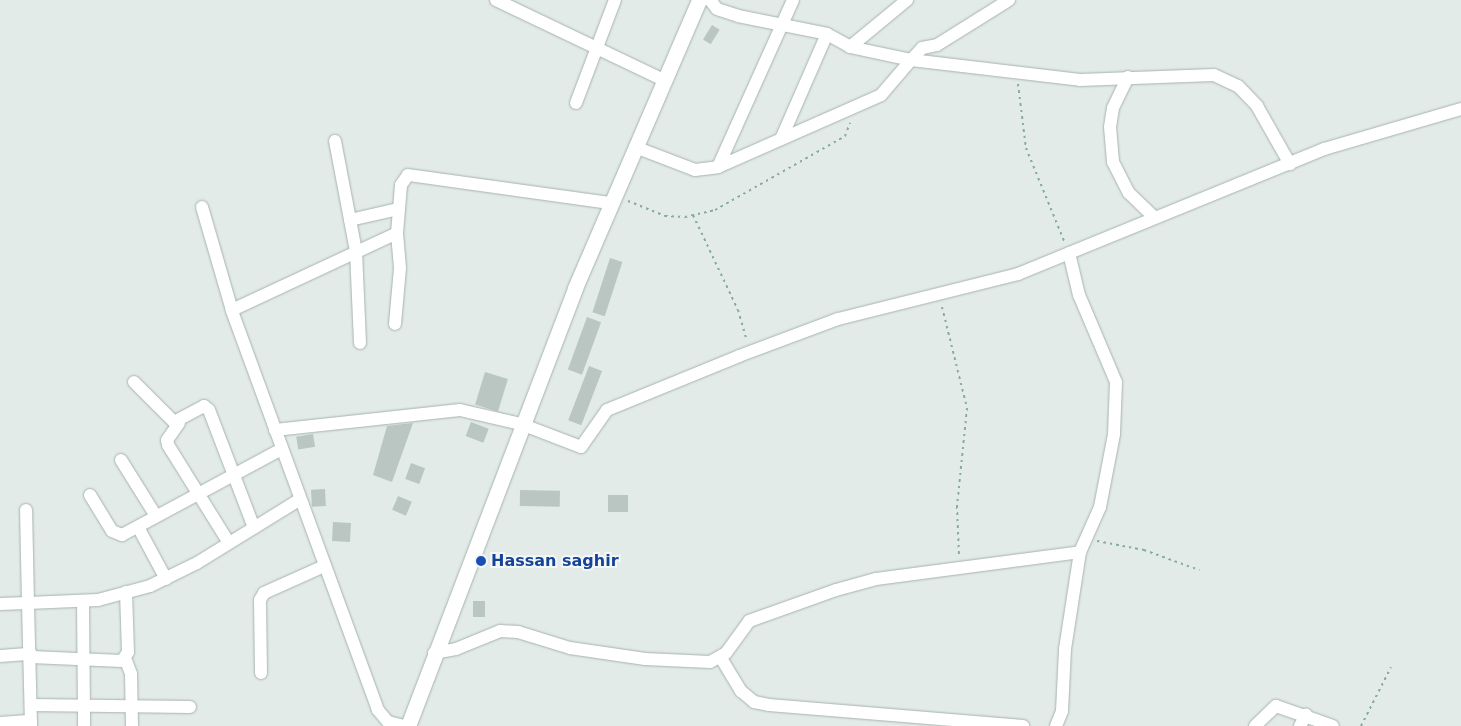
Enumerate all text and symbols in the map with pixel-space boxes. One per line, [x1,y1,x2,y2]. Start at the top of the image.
place label: Hassan saghir [491,551,619,571]
marker: Hassan saghir [475,555,487,567]

